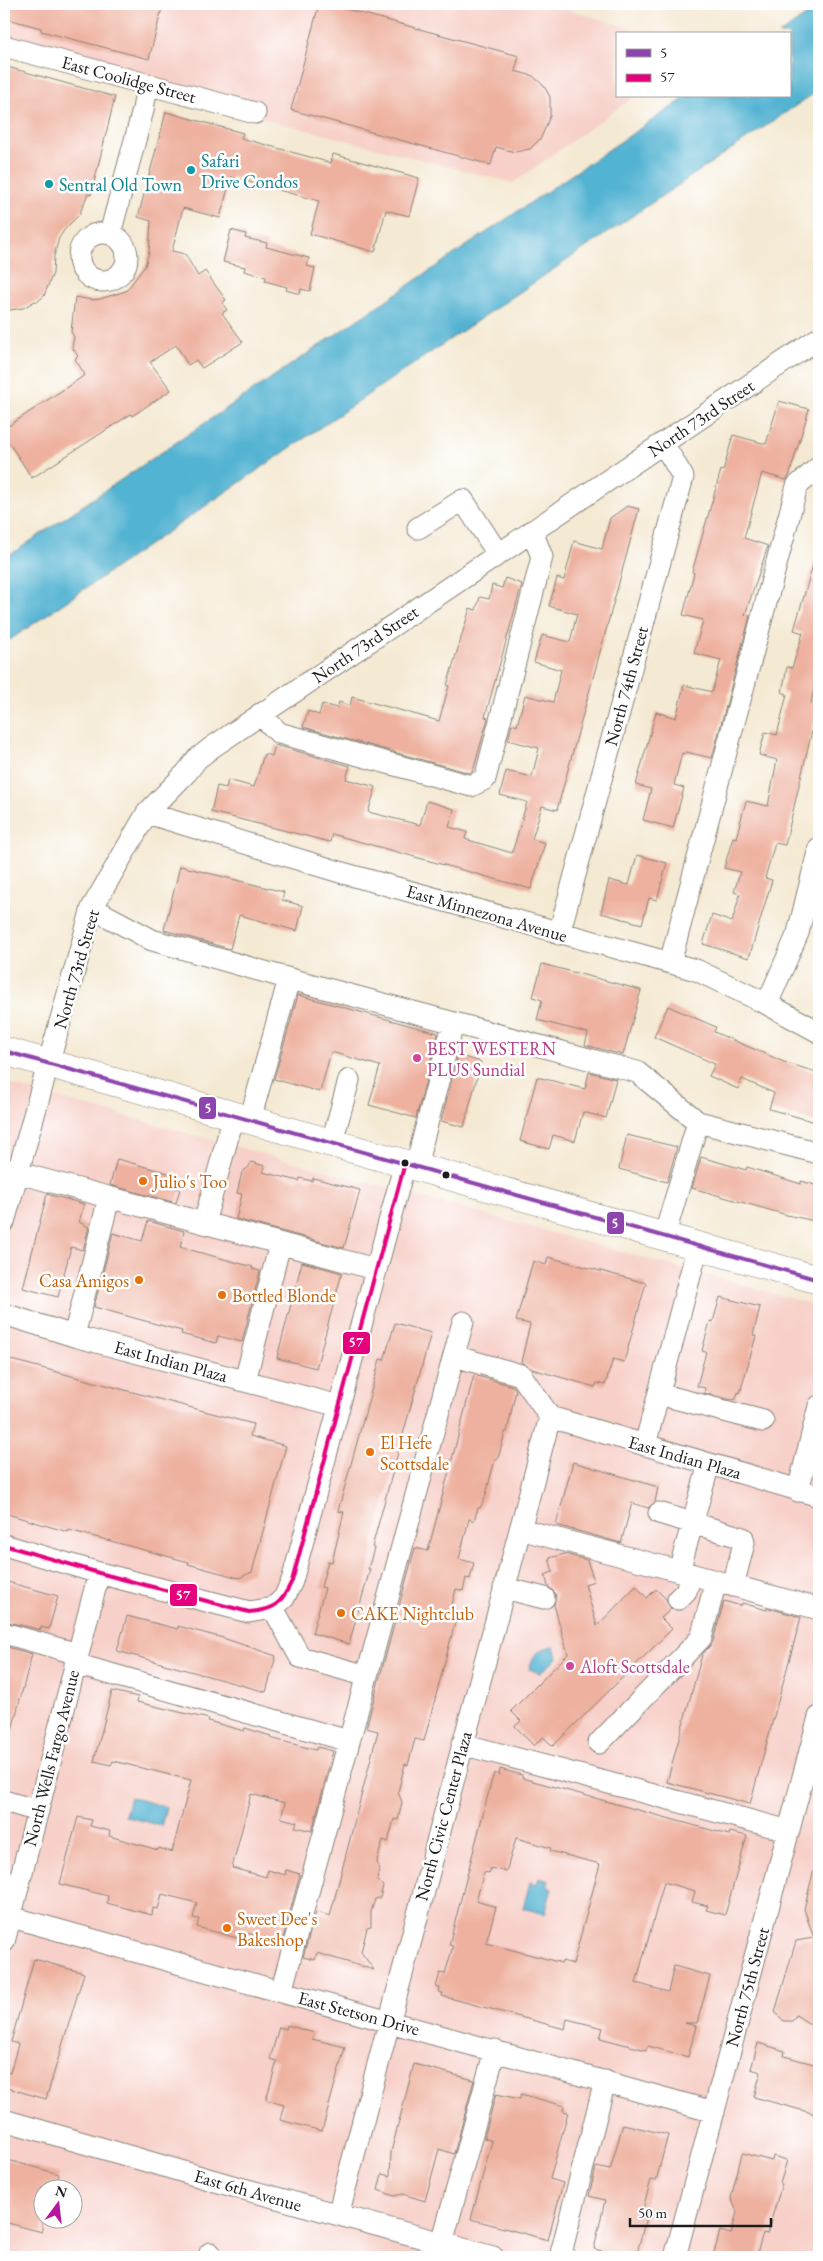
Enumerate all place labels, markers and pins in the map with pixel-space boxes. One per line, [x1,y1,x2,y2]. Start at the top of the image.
place label: Safari Drive Condos [201,149,298,193]
marker: Safari Drive Condos [185,164,197,176]
place label: Sentral Old Town [59,173,183,196]
marker: Sentral Old Town [43,178,55,190]
place label: BEST WESTERN PLUS Sundial [427,1037,557,1081]
marker: BEST WESTERN PLUS Sundial [411,1052,423,1064]
unlabelled marker [400,1158,410,1168]
place label: Julio's Too [151,1170,227,1193]
unlabelled marker [441,1170,451,1180]
marker: Julio's Too [137,1175,149,1187]
place label: Casa Amigos [39,1269,129,1292]
marker: Casa Amigos [133,1274,145,1286]
place label: Bottled Blonde [232,1284,336,1307]
marker: Bottled Blonde [216,1289,228,1301]
place label: El Hefe Scottsdale [380,1431,449,1475]
marker: El Hefe Scottsdale [364,1446,376,1458]
place label: CAKE Nightclub [351,1602,474,1625]
marker: CAKE Nightclub [335,1607,347,1619]
place label: Aloft Scottsdale [579,1655,690,1678]
marker: Aloft Scottsdale [564,1660,576,1672]
place label: Sweet Dee's Bakeshop [237,1907,317,1951]
marker: Sweet Dee's Bakeshop [221,1922,233,1934]

